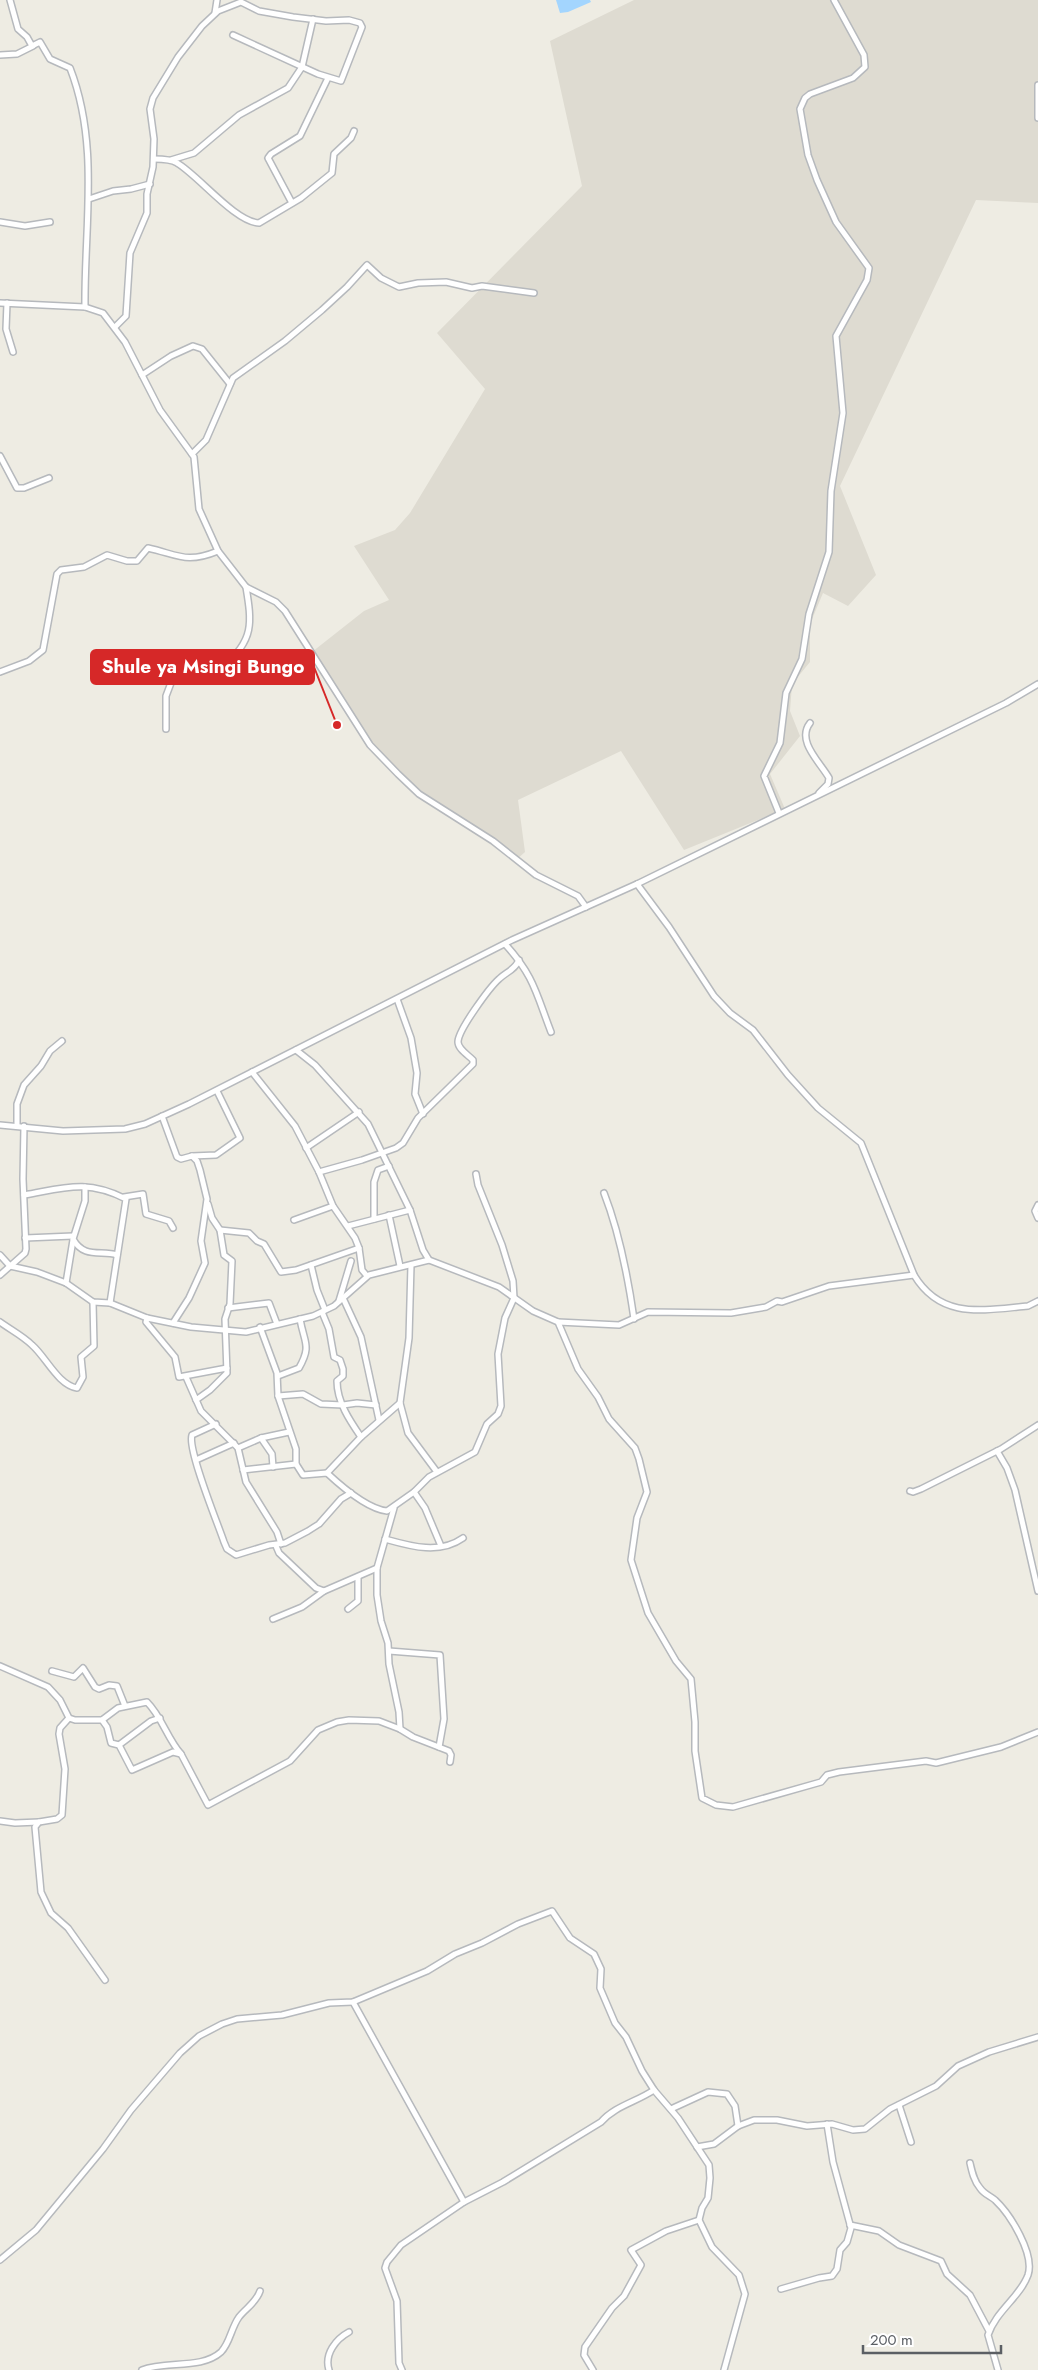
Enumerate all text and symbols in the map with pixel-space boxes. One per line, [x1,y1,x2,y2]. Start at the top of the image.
callout: Shule ya Msingi Bungo [91,650,314,684]
text: Shule ya Msingi Bungo [102,653,304,680]
scale bar [863,2322,1000,2354]
text: 200 m [870,2329,913,2351]

